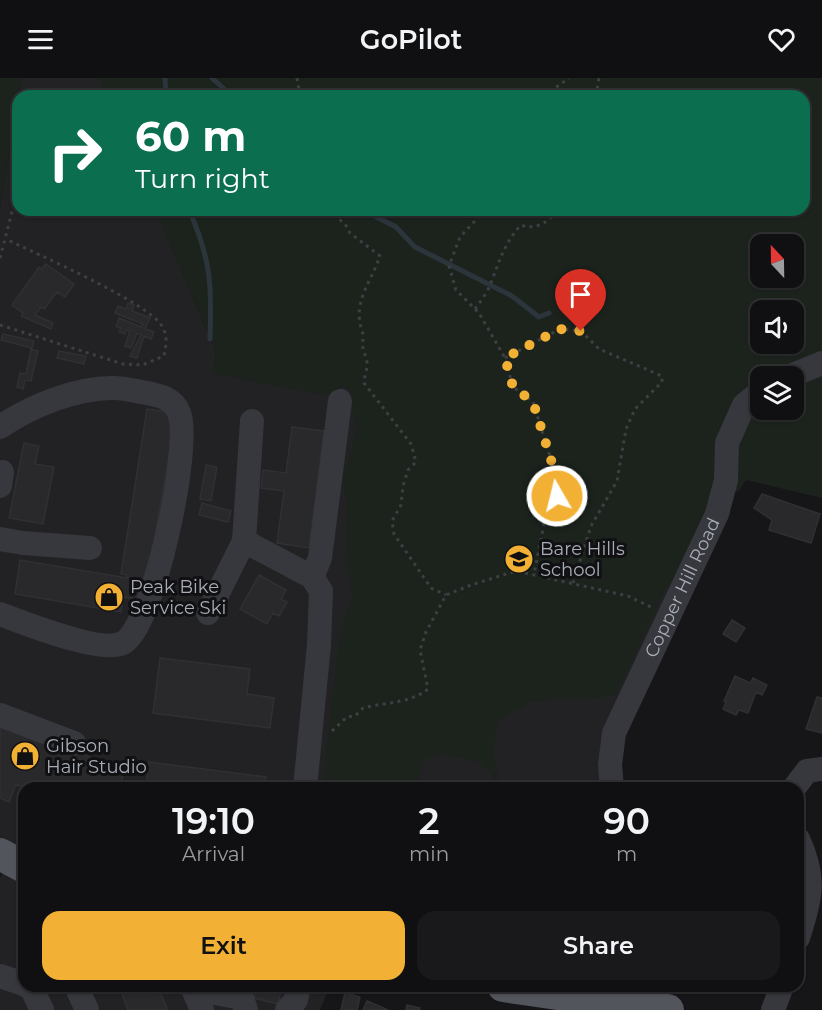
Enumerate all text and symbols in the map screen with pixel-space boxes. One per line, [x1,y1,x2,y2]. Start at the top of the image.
icon: menu [24,23,57,56]
text: GoPilot [360,23,462,56]
icon: heart [765,23,798,56]
text: 60 m [135,110,246,162]
icon: right [36,114,114,192]
text: Turn right [135,162,270,195]
north arrow [750,234,804,288]
map controls [750,234,804,420]
pin [555,269,606,331]
icon: arrive [564,278,597,311]
button: sound [750,300,804,354]
button: layers [750,366,804,420]
position arrow [525,464,589,528]
street label: Copper Hill Road [640,514,725,661]
place label: Bare Hills School [540,538,625,581]
school or university icon: Bare Hills School [503,543,535,575]
place label: Peak Bike Service Ski [130,576,226,619]
shop icon: Peak Bike Service Ski [93,581,125,613]
place label: Gibson Hair Studio [46,735,147,778]
shop icon: Gibson Hair Studio [9,740,41,772]
text: 19:10 [172,799,255,843]
text: 2 [419,799,440,843]
text: 90 [603,799,650,843]
text: Arrival [182,842,245,866]
text: min [409,842,449,866]
text: m [616,842,637,866]
button: Exit [42,911,405,980]
button: Share [417,911,780,980]

